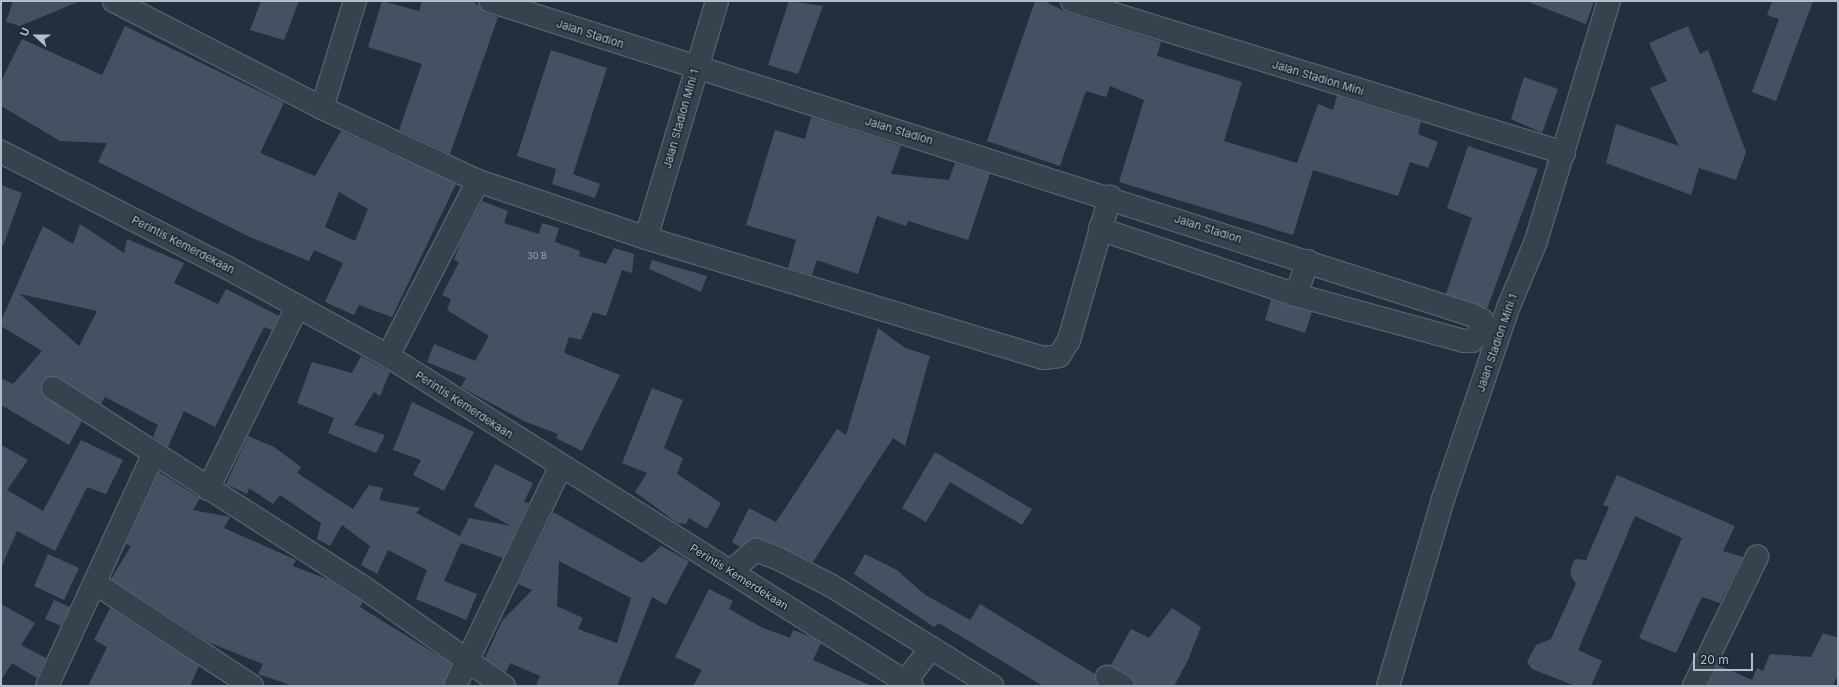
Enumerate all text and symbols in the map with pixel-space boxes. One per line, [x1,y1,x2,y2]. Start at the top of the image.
north arrow [16,16,56,56]
street label: Jalan Stadion [555,17,625,51]
text: U [17,25,33,38]
street label: Jalan Stadion Mini [1271,58,1365,98]
street label: Jalan Stadion Mini 1 [661,68,701,170]
street label: Jalan Stadion [863,114,935,148]
street label: Jalan Stadion [1173,212,1243,246]
street label: Perintis Kemerdekaan [129,213,237,277]
house number: 30 B [527,251,547,261]
street label: Jalan Stadion Mini 1 [1474,292,1520,394]
street label: Perintis Kemerdekaan [413,369,515,441]
street label: Perintis Kemerdekaan [687,541,791,613]
scale bar [1695,645,1755,671]
text: 20 m [1700,652,1729,667]

